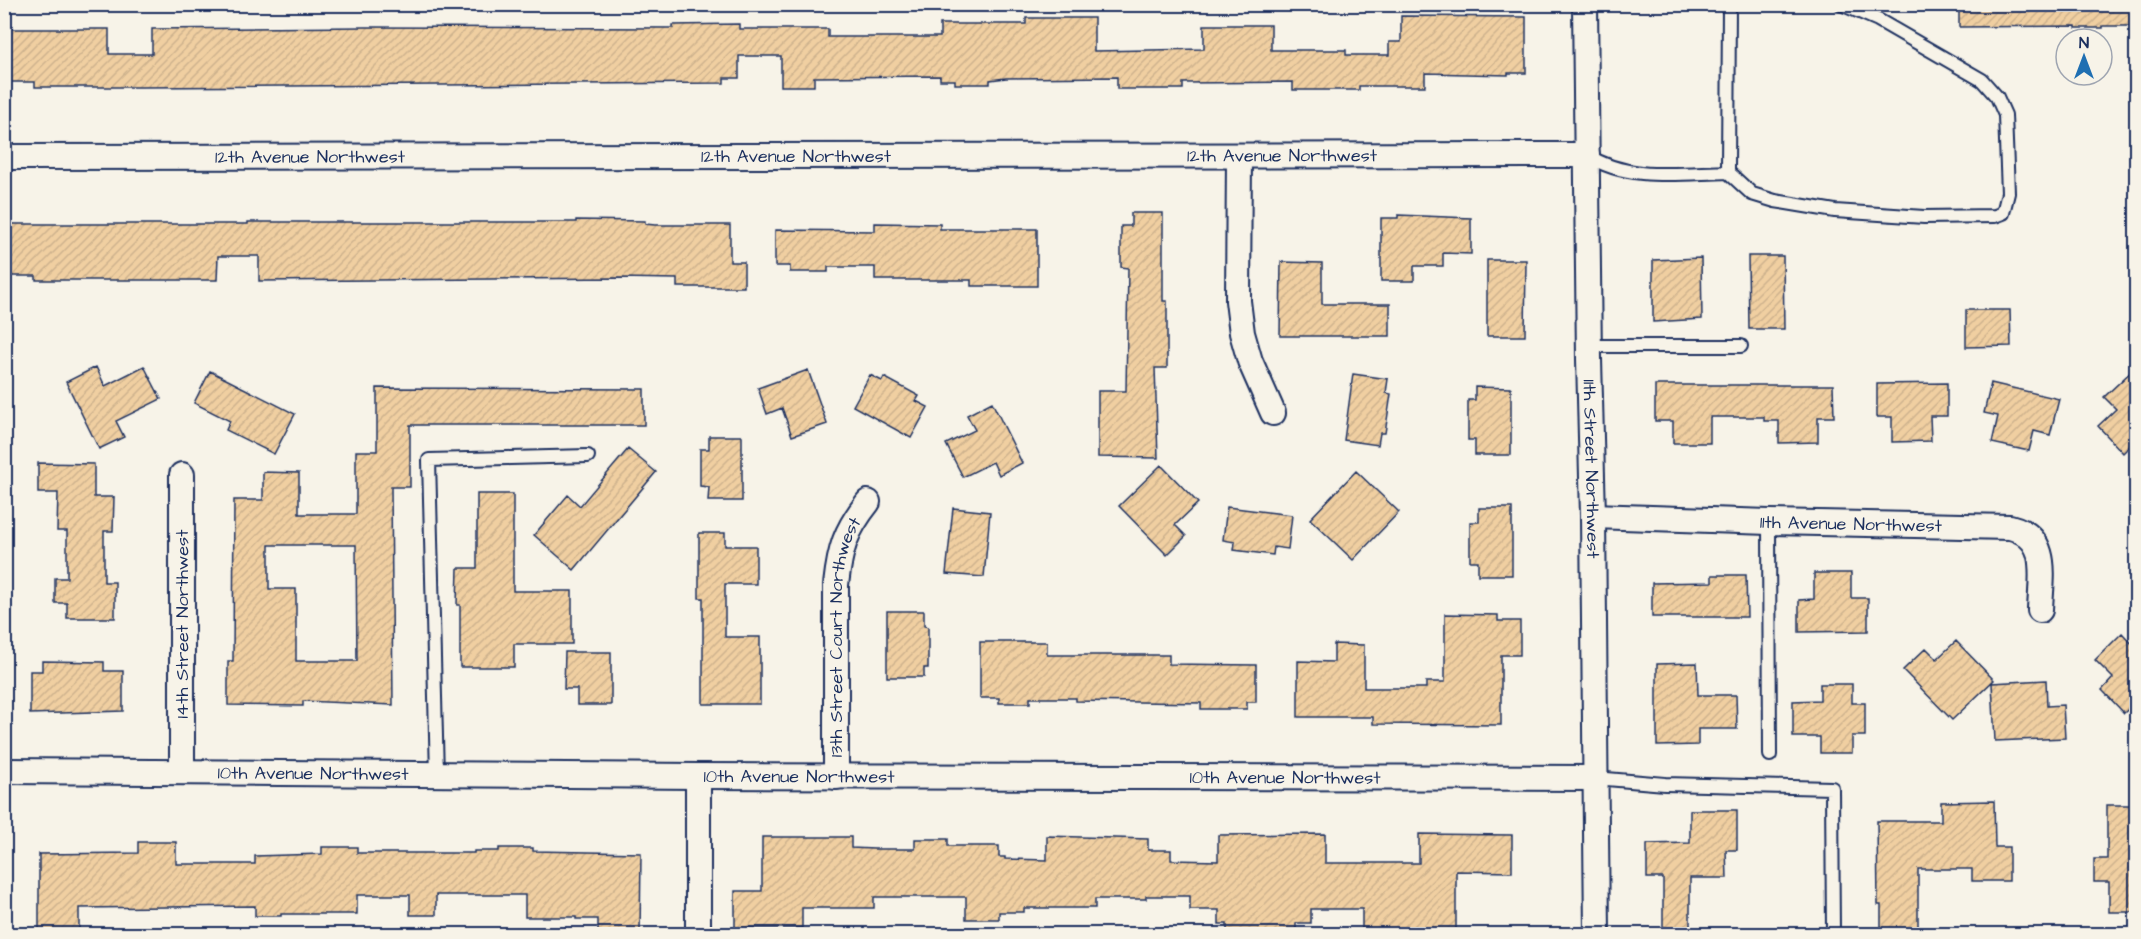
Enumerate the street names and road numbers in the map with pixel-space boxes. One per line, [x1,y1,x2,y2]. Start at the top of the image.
street label: 12th Avenue Northwest [701,143,892,169]
street label: 12th Avenue Northwest [1187,143,1378,168]
street label: 12th Avenue Northwest [215,144,406,169]
street label: 11th Street Northwest [1577,379,1606,559]
street label: 11th Avenue Northwest [1759,509,1943,538]
street label: 13th Street Court Northwest [824,511,867,757]
street label: 14th Street Northwest [170,529,195,718]
street label: 10th Avenue Northwest [217,760,409,786]
street label: 10th Avenue Northwest [703,764,895,789]
street label: 10th Avenue Northwest [1189,765,1381,790]

